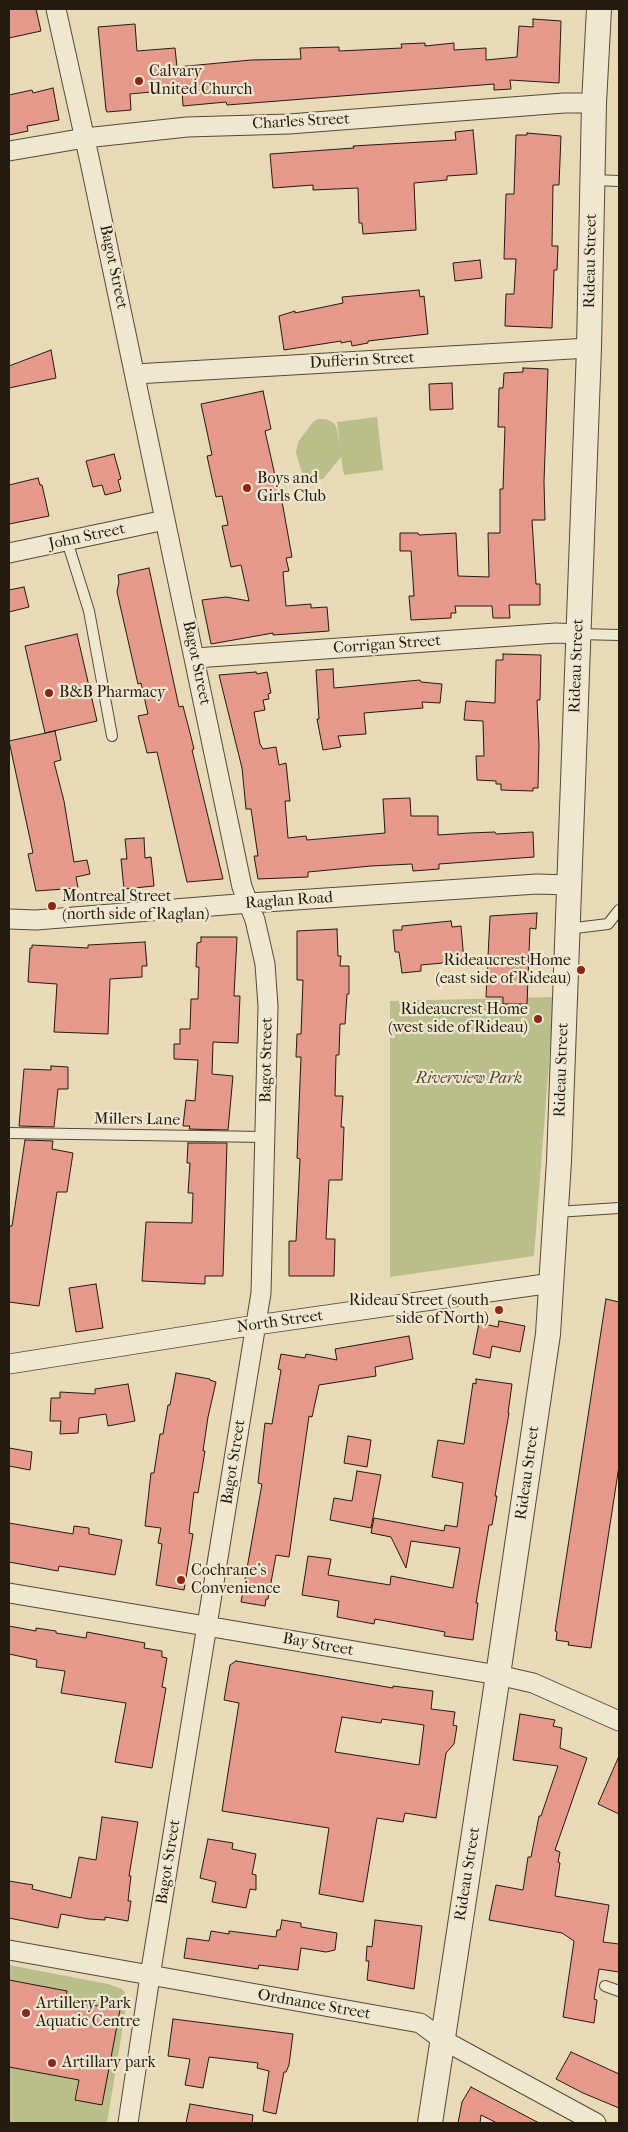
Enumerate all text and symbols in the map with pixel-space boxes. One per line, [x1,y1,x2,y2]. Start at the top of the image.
place label: Calvary United Church [149,62,252,100]
marker: Calvary United Church [133,75,145,87]
street label: Charles Street [252,110,350,134]
street label: Rideau Street [581,213,601,309]
street label: Bagot Street [95,223,131,311]
street label: Dufferin Street [309,349,415,373]
place label: Boys and Girls Club [257,469,326,507]
marker: Boys and Girls Club [241,482,253,494]
street label: John Street [47,520,127,554]
street label: Rideau Street [566,618,588,714]
street label: Bagot Street [178,619,214,707]
street label: Corrigan Street [332,632,442,658]
place label: B&B Pharmacy [59,683,165,703]
marker: B&B Pharmacy [43,687,55,699]
place label: Montreal Street (north side of Raglan) [62,887,209,925]
street label: Raglan Road [244,888,334,914]
marker: Montreal Street (north side of Raglan) [46,900,58,912]
place label: Rideaucrest Home (east side of Rideau) [435,951,571,989]
marker: Rideaucrest Home (east side of Rideau) [575,964,587,976]
place label: Rideaucrest Home (west side of Rideau) [388,1000,528,1038]
marker: Rideaucrest Home (west side of Rideau) [532,1013,544,1025]
street label: Bagot Street [257,1017,277,1103]
street label: Rideau Street [551,1022,573,1118]
park label: Riverview Park [416,1069,522,1089]
street label: Millers Lane [94,1110,180,1130]
place label: Rideau Street (south side of North) [349,1291,489,1329]
marker: Rideau Street (south side of North) [493,1304,505,1316]
street label: North Street [236,1306,324,1338]
street label: Bagot Street [218,1418,250,1506]
street label: Rideau Street [512,1425,544,1521]
place label: Cochrane's Convenience [191,1561,280,1599]
marker: Cochrane's Convenience [175,1574,187,1586]
street label: Bay Street [281,1629,355,1661]
street label: Bagot Street [153,1818,185,1906]
street label: Rideau Street [451,1826,485,1922]
street label: Ordnance Street [256,1986,372,2024]
place label: Artillery Park Aquatic Centre [36,1994,140,2032]
marker: Artillery Park Aquatic Centre [20,2007,32,2019]
place label: Artillary park [62,2053,156,2073]
marker: Artillary park [46,2057,58,2069]

